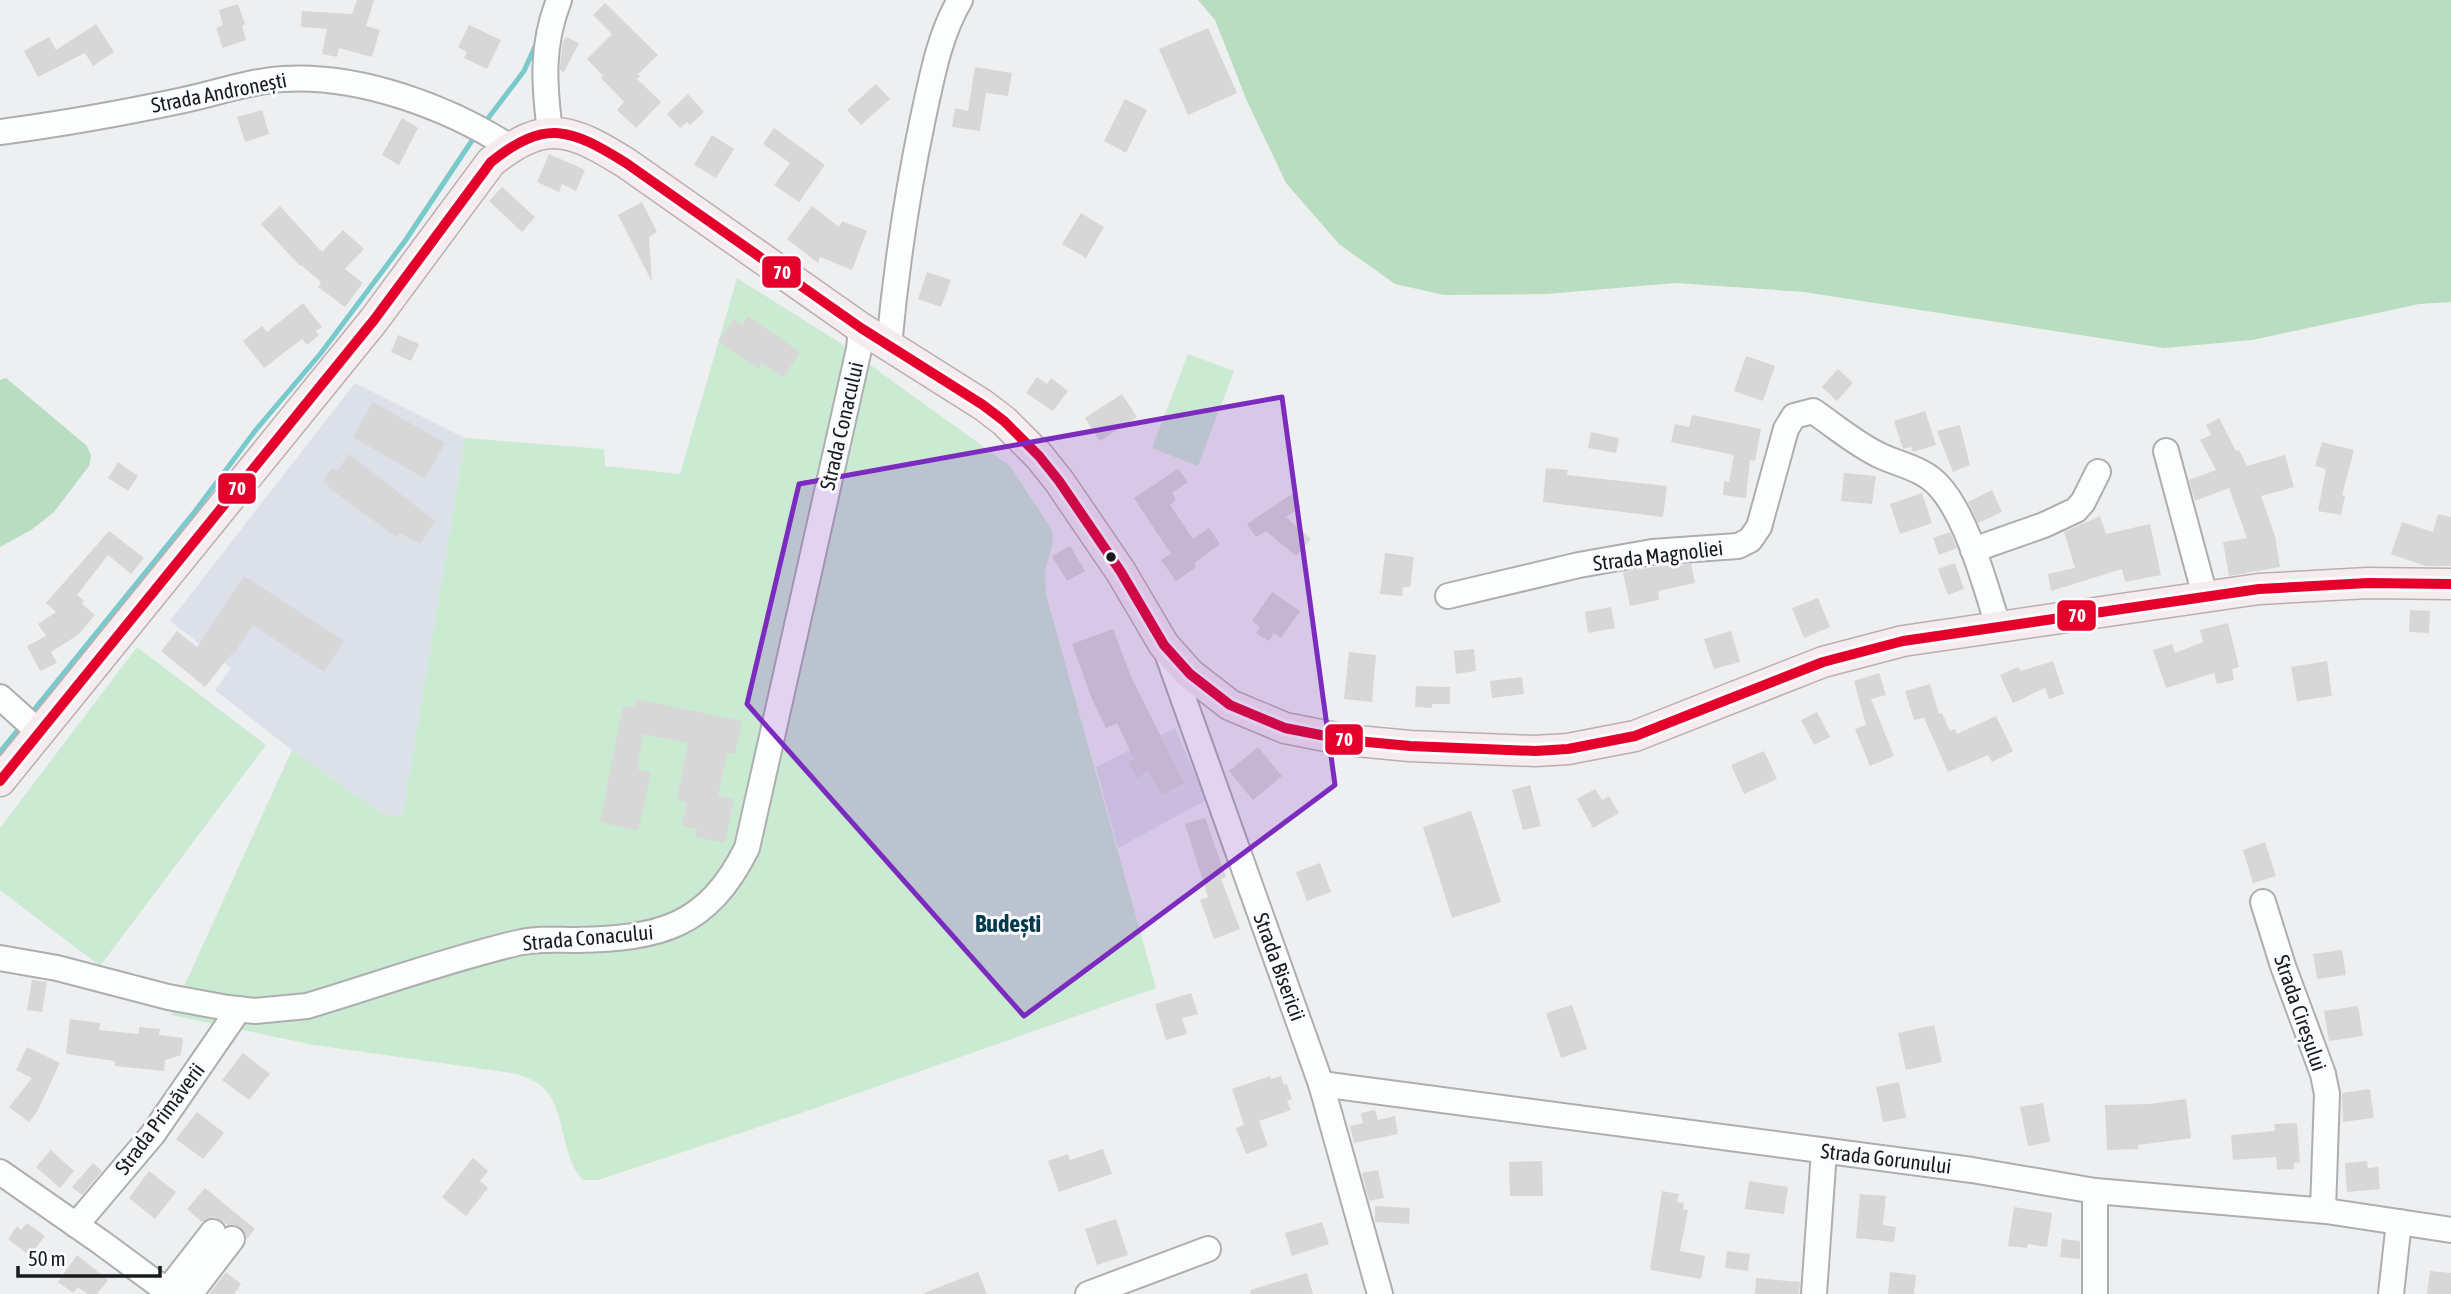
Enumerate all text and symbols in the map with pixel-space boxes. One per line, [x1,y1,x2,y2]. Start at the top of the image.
street label: Strada Andronești [149,67,289,117]
line badge: 70 [761,255,802,289]
text: 70 [773,261,791,283]
street label: Strada Conacului [815,359,867,492]
line badge: 70 [217,472,257,505]
text: 70 [228,477,246,499]
street label: Strada Magnoliei [1592,535,1724,575]
unlabelled marker [1104,550,1118,564]
line badge: 70 [2056,599,2097,632]
text: 70 [2068,604,2086,626]
line badge: 70 [1324,723,1364,756]
text: 70 [1335,728,1353,750]
street label: Strada Bisericii [1249,909,1311,1024]
district label: Budești [975,910,1041,938]
street label: Strada Conacului [522,919,654,955]
street label: Strada Cireșului [2270,952,2332,1074]
street label: Strada Primăverii [110,1058,209,1179]
street label: Strada Gorunului [1820,1138,1953,1178]
scale bar [18,1234,159,1278]
text: 50 m [28,1246,66,1270]

